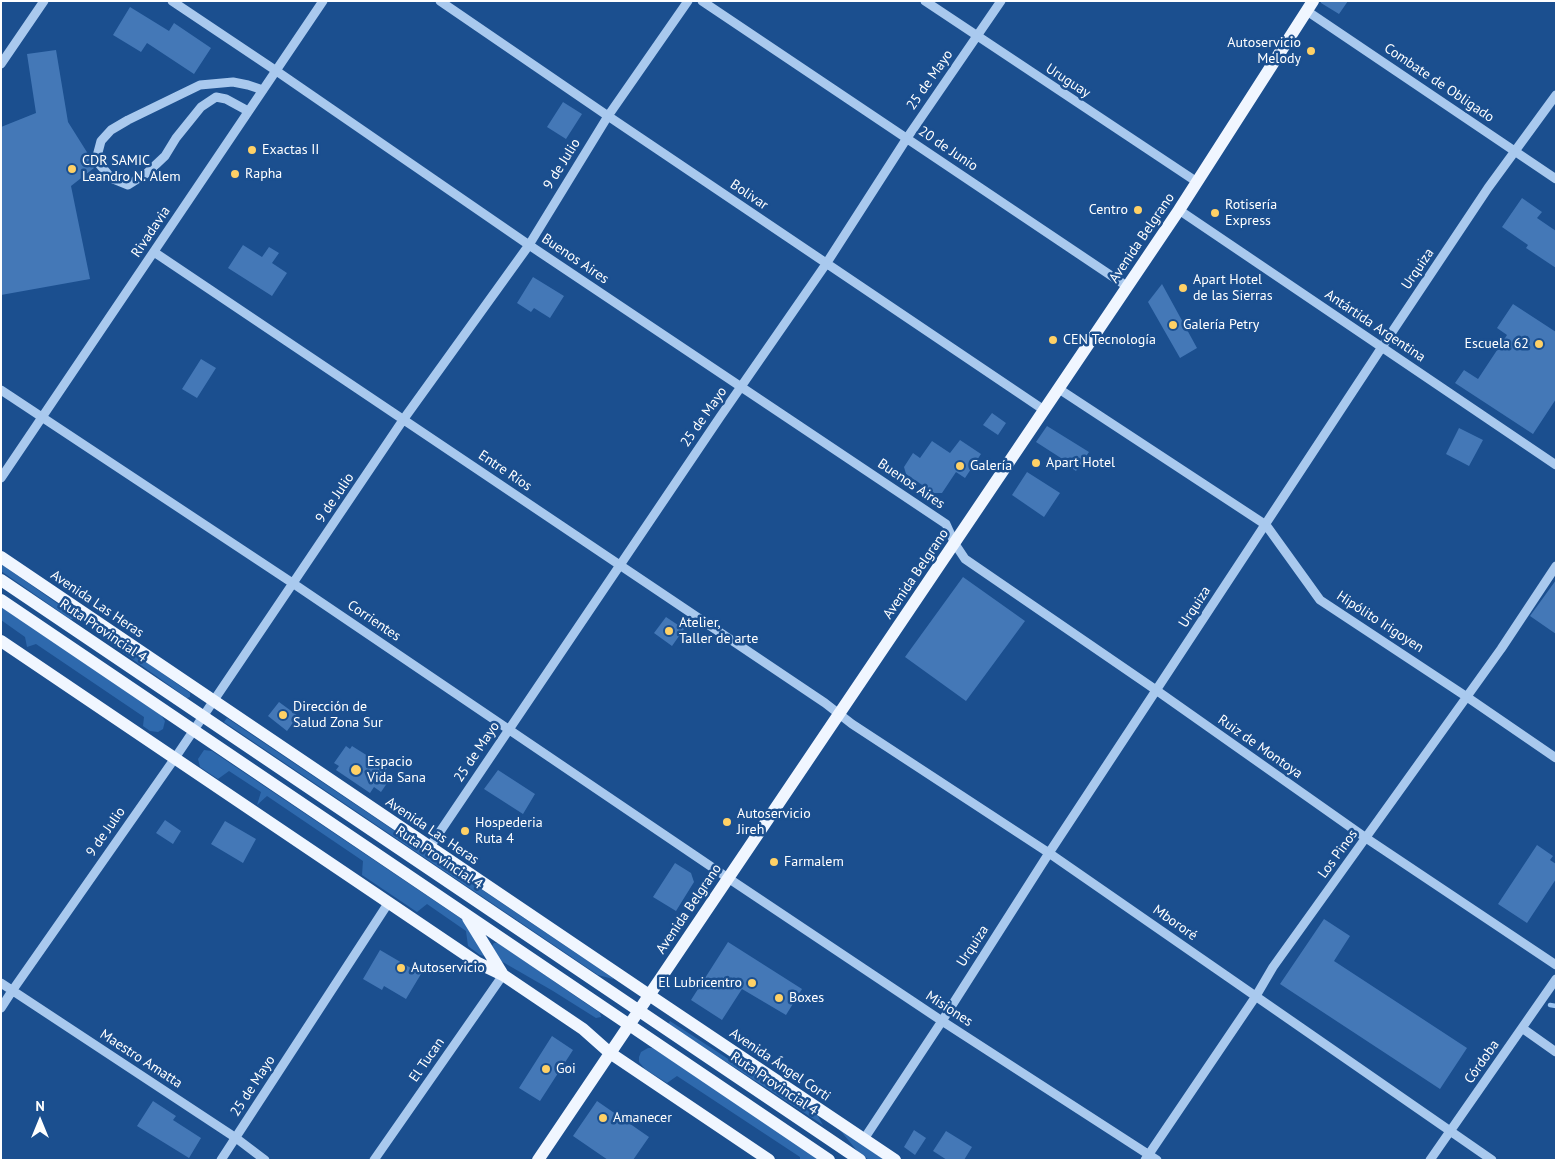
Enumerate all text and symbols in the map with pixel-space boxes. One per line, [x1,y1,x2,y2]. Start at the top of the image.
place label: Autoservicio Melody [1227,35,1301,68]
street label: Combate de Obligado [1381,40,1497,126]
marker: Autoservicio Melody [1305,45,1317,57]
street label: 25 de Mayo [903,47,957,113]
street label: Uruguay [1042,60,1094,102]
street label: 20 de Junio [915,123,981,175]
street label: 9 de Julio [540,136,584,192]
place label: Exactas II [262,142,319,158]
marker: Exactas II [246,144,258,156]
place label: CDR SAMIC Leandro N. Alem [82,153,181,186]
marker: CDR SAMIC Leandro N. Alem [66,163,78,175]
place label: Rapha [245,166,282,182]
marker: Rapha [229,168,241,180]
street label: Bolivar [727,176,771,214]
street label: Avenida Belgrano [1106,190,1178,286]
place label: Rotisería Express [1225,197,1277,230]
place label: Centro [1089,202,1128,218]
street label: Rivadavia [128,203,174,261]
marker: Centro [1132,204,1144,216]
marker: Rotisería Express [1209,207,1221,219]
street label: Buenos Aires [538,230,612,288]
street label: Urquiza [1398,245,1438,293]
place label: Apart Hotel de las Sierras [1193,272,1273,304]
marker: Apart Hotel de las Sierras [1177,282,1189,294]
street label: Antártida Argentina [1321,286,1429,366]
place label: Galería Petry [1183,317,1259,333]
marker: Galería Petry [1167,319,1179,331]
place label: CEN Tecnología [1063,332,1156,348]
marker: CEN Tecnología [1047,334,1059,346]
place label: Escuela 62 [1465,336,1529,352]
marker: Escuela 62 [1533,338,1545,350]
street label: 25 de Mayo [677,384,731,450]
street label: Entre Ríos [475,447,535,495]
street label: Buenos Aires [874,455,948,513]
place label: Apart Hotel [1046,455,1115,471]
marker: Apart Hotel [1030,457,1042,469]
place label: Galería [970,458,1012,474]
marker: Galería [954,460,966,472]
street label: 9 de Julio [312,470,358,526]
street label: Avenida Belgrano [880,526,952,622]
street label: Avenida Las Heras [47,567,147,641]
street label: Urquiza [1175,583,1215,631]
street label: Hipólito Irigoyen [1333,588,1427,656]
street label: Ruta Provincial 4 [56,596,150,666]
street label: Corrientes [344,597,404,645]
place label: Atelier, Taller de arte [679,615,758,648]
marker: Atelier, Taller de arte [663,625,675,637]
place label: Dirección de Salud Zona Sur [293,699,383,732]
marker: Dirección de Salud Zona Sur [277,709,289,721]
street label: Ruiz de Montoya [1214,712,1306,782]
street label: 25 de Mayo [451,719,503,785]
place label: Espacio Vida Sana [367,754,426,786]
marker: Espacio Vida Sana [349,763,363,777]
street label: Avenida Las Heras [382,794,482,868]
street label: 9 de Julio [83,804,129,860]
place label: Autoservicio Jireh [737,806,811,839]
place label: Hospederia Ruta 4 [475,815,543,848]
marker: Autoservicio Jireh [721,816,733,828]
street label: Ruta Provincial 4 [392,823,486,893]
marker: Hospederia Ruta 4 [459,825,471,837]
street label: Los Pinos [1315,826,1361,882]
place label: Farmalem [784,854,844,870]
marker: Farmalem [768,856,780,868]
street label: Avenida Belgrano [653,861,725,957]
street label: Mbororé [1150,902,1200,944]
street label: Urquiza [953,922,993,970]
place label: Autoservicio [411,960,485,976]
marker: Autoservicio [395,962,407,974]
place label: El Lubricentro [658,975,742,991]
marker: El Lubricentro [746,977,758,989]
street label: Misiones [922,988,976,1030]
place label: Boxes [789,990,824,1006]
marker: Boxes [773,992,785,1004]
street label: Avenida Ángel Corti [726,1025,834,1105]
street label: Maestro Amatta [97,1026,185,1092]
street label: El Tucan [406,1035,448,1085]
street label: Córdoba [1461,1037,1503,1087]
street label: Ruta Provincial 4 [727,1049,821,1119]
street label: 25 de Mayo [227,1052,279,1120]
place label: Goi [556,1061,576,1077]
marker: Goi [540,1063,552,1075]
north arrow [15,1096,65,1146]
text: N [35,1097,45,1115]
place label: Amanecer [613,1110,672,1126]
marker: Amanecer [597,1112,609,1124]

